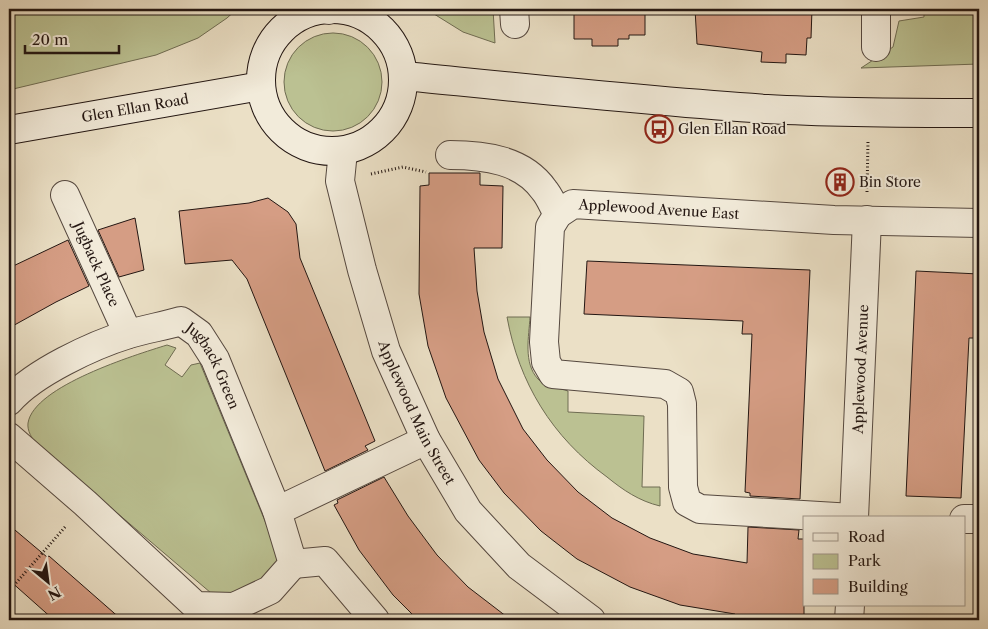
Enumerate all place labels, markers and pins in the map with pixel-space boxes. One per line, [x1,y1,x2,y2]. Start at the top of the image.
bus stop icon: Glen Ellan Road [644,114,674,144]
place label: Glen Ellan Road [678,120,787,138]
building icon: Bin Store [825,167,855,197]
place label: Bin Store [859,173,921,191]

